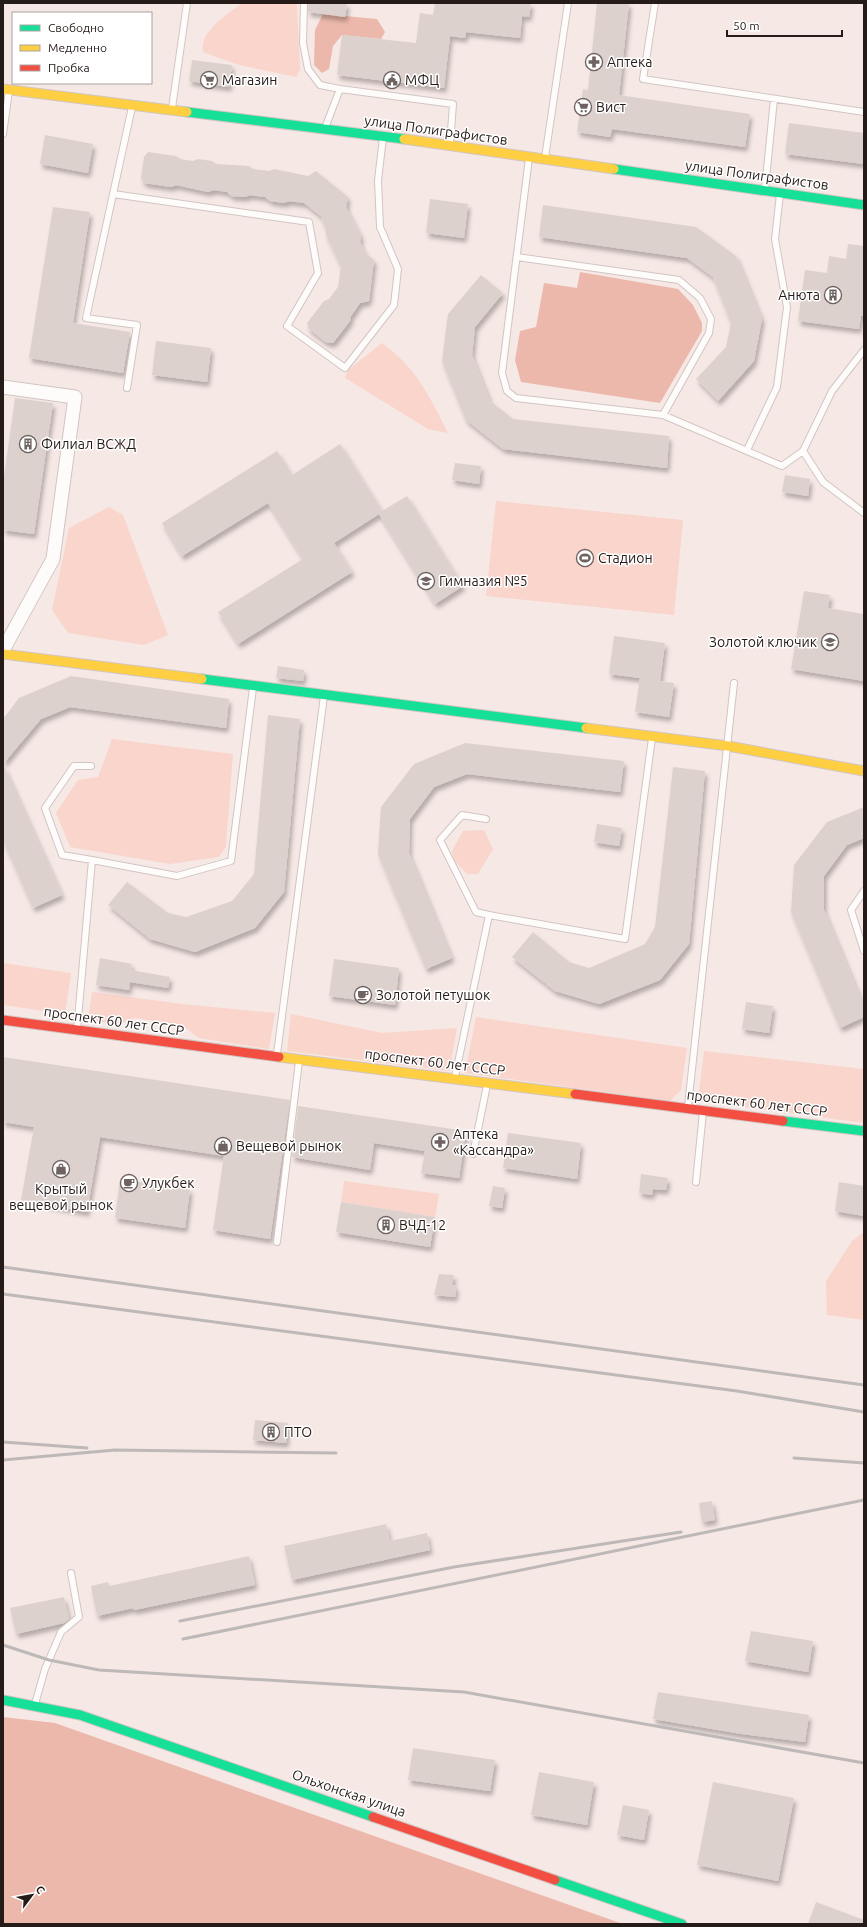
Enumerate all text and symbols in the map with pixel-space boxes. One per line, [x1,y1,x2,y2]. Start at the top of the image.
legend [12,12,152,84]
scale bar [727,12,842,38]
text: 50 m [733,19,760,32]
text: Свободно [48,21,104,34]
text: Медленно [48,41,107,54]
pharmacy icon: Аптека [584,52,604,72]
place label: Аптека [607,54,652,70]
text: Пробка [48,61,90,74]
supermarket icon: Магазин [199,70,219,90]
public building icon: МФЦ [382,70,402,90]
place label: Магазин [222,72,277,88]
place label: МФЦ [405,72,439,88]
supermarket icon: Вист [573,97,593,117]
place label: Вист [596,99,626,115]
street label: улица Полиграфистов [363,112,509,148]
street label: улица Полиграфистов [684,157,830,193]
building icon: Анюта [823,285,843,305]
place label: Анюта [778,287,820,303]
building icon: Филиал ВСЖД [18,434,38,454]
place label: Филиал ВСЖД [41,436,136,452]
sports icon: Стадион [575,548,595,568]
place label: Стадион [598,550,653,566]
school or university icon: Гимназия №5 [416,571,436,591]
place label: Гимназия №5 [439,573,528,589]
school or university icon: Золотой ключик [820,632,840,652]
place label: Золотой ключик [709,634,817,650]
cafe icon: Золотой петушок [353,985,373,1005]
place label: Золотой петушок [376,987,490,1003]
street label: проспект 60 лет СССР [43,1003,185,1039]
street label: проспект 60 лет СССР [364,1045,506,1079]
street label: проспект 60 лет СССР [686,1086,828,1120]
place label: Аптека «Кассандра» [453,1126,534,1158]
pharmacy icon: Аптека «Кассандра» [430,1132,450,1152]
shop icon: Вещевой рынок [213,1136,233,1156]
place label: Вещевой рынок [236,1138,341,1154]
shop icon: Крытый вещевой рынок [51,1159,71,1179]
cafe icon: Улукбек [119,1173,139,1193]
place label: Улукбек [142,1175,194,1191]
place label: Крытый вещевой рынок [9,1181,113,1213]
building icon: ВЧД-12 [376,1215,396,1235]
place label: ВЧД-12 [399,1217,446,1233]
building icon: ПТО [261,1422,281,1442]
place label: ПТО [284,1424,312,1440]
street label: Ольхонская улица [290,1766,408,1820]
north arrow [12,1875,52,1915]
text: С [34,1884,47,1896]

